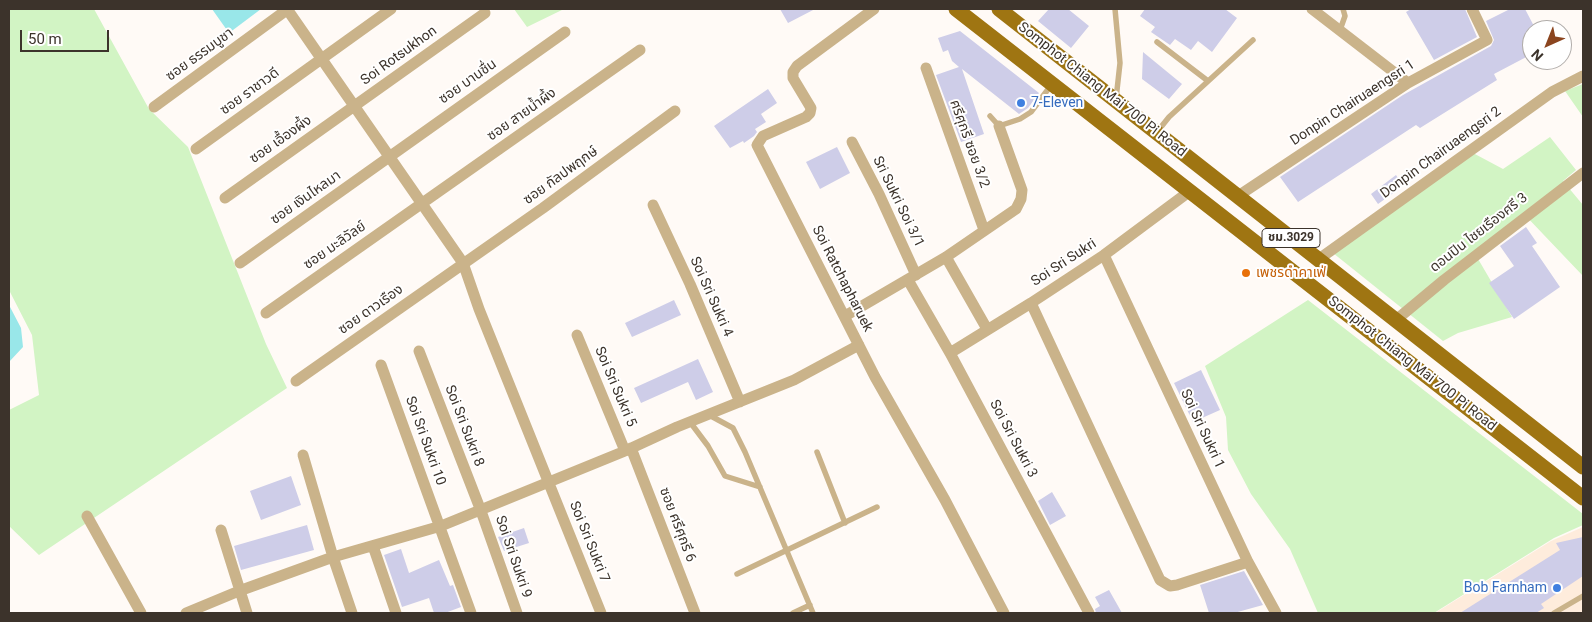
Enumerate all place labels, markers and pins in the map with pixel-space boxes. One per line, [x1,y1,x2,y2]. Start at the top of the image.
place label: 7-Eleven [1031,95,1083,111]
marker: 7-Eleven [1015,97,1027,109]
place label: เพชรดำคาเฟ่ [1256,265,1326,281]
marker: เพชรดำคาเฟ่ [1240,267,1252,279]
place label: Bob Farnham [1464,580,1547,596]
marker: Bob Farnham [1551,582,1563,594]

